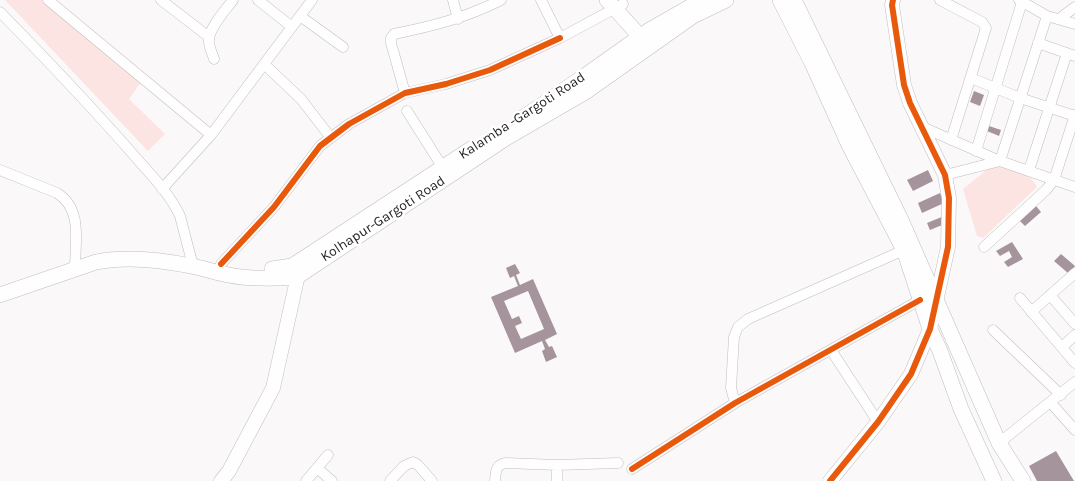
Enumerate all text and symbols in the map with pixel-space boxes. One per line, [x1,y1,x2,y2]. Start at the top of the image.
street label: Kalamba -Gargoti Road [456,69,588,163]
street label: Kolhapur-Gargoti Road [318,172,448,266]

